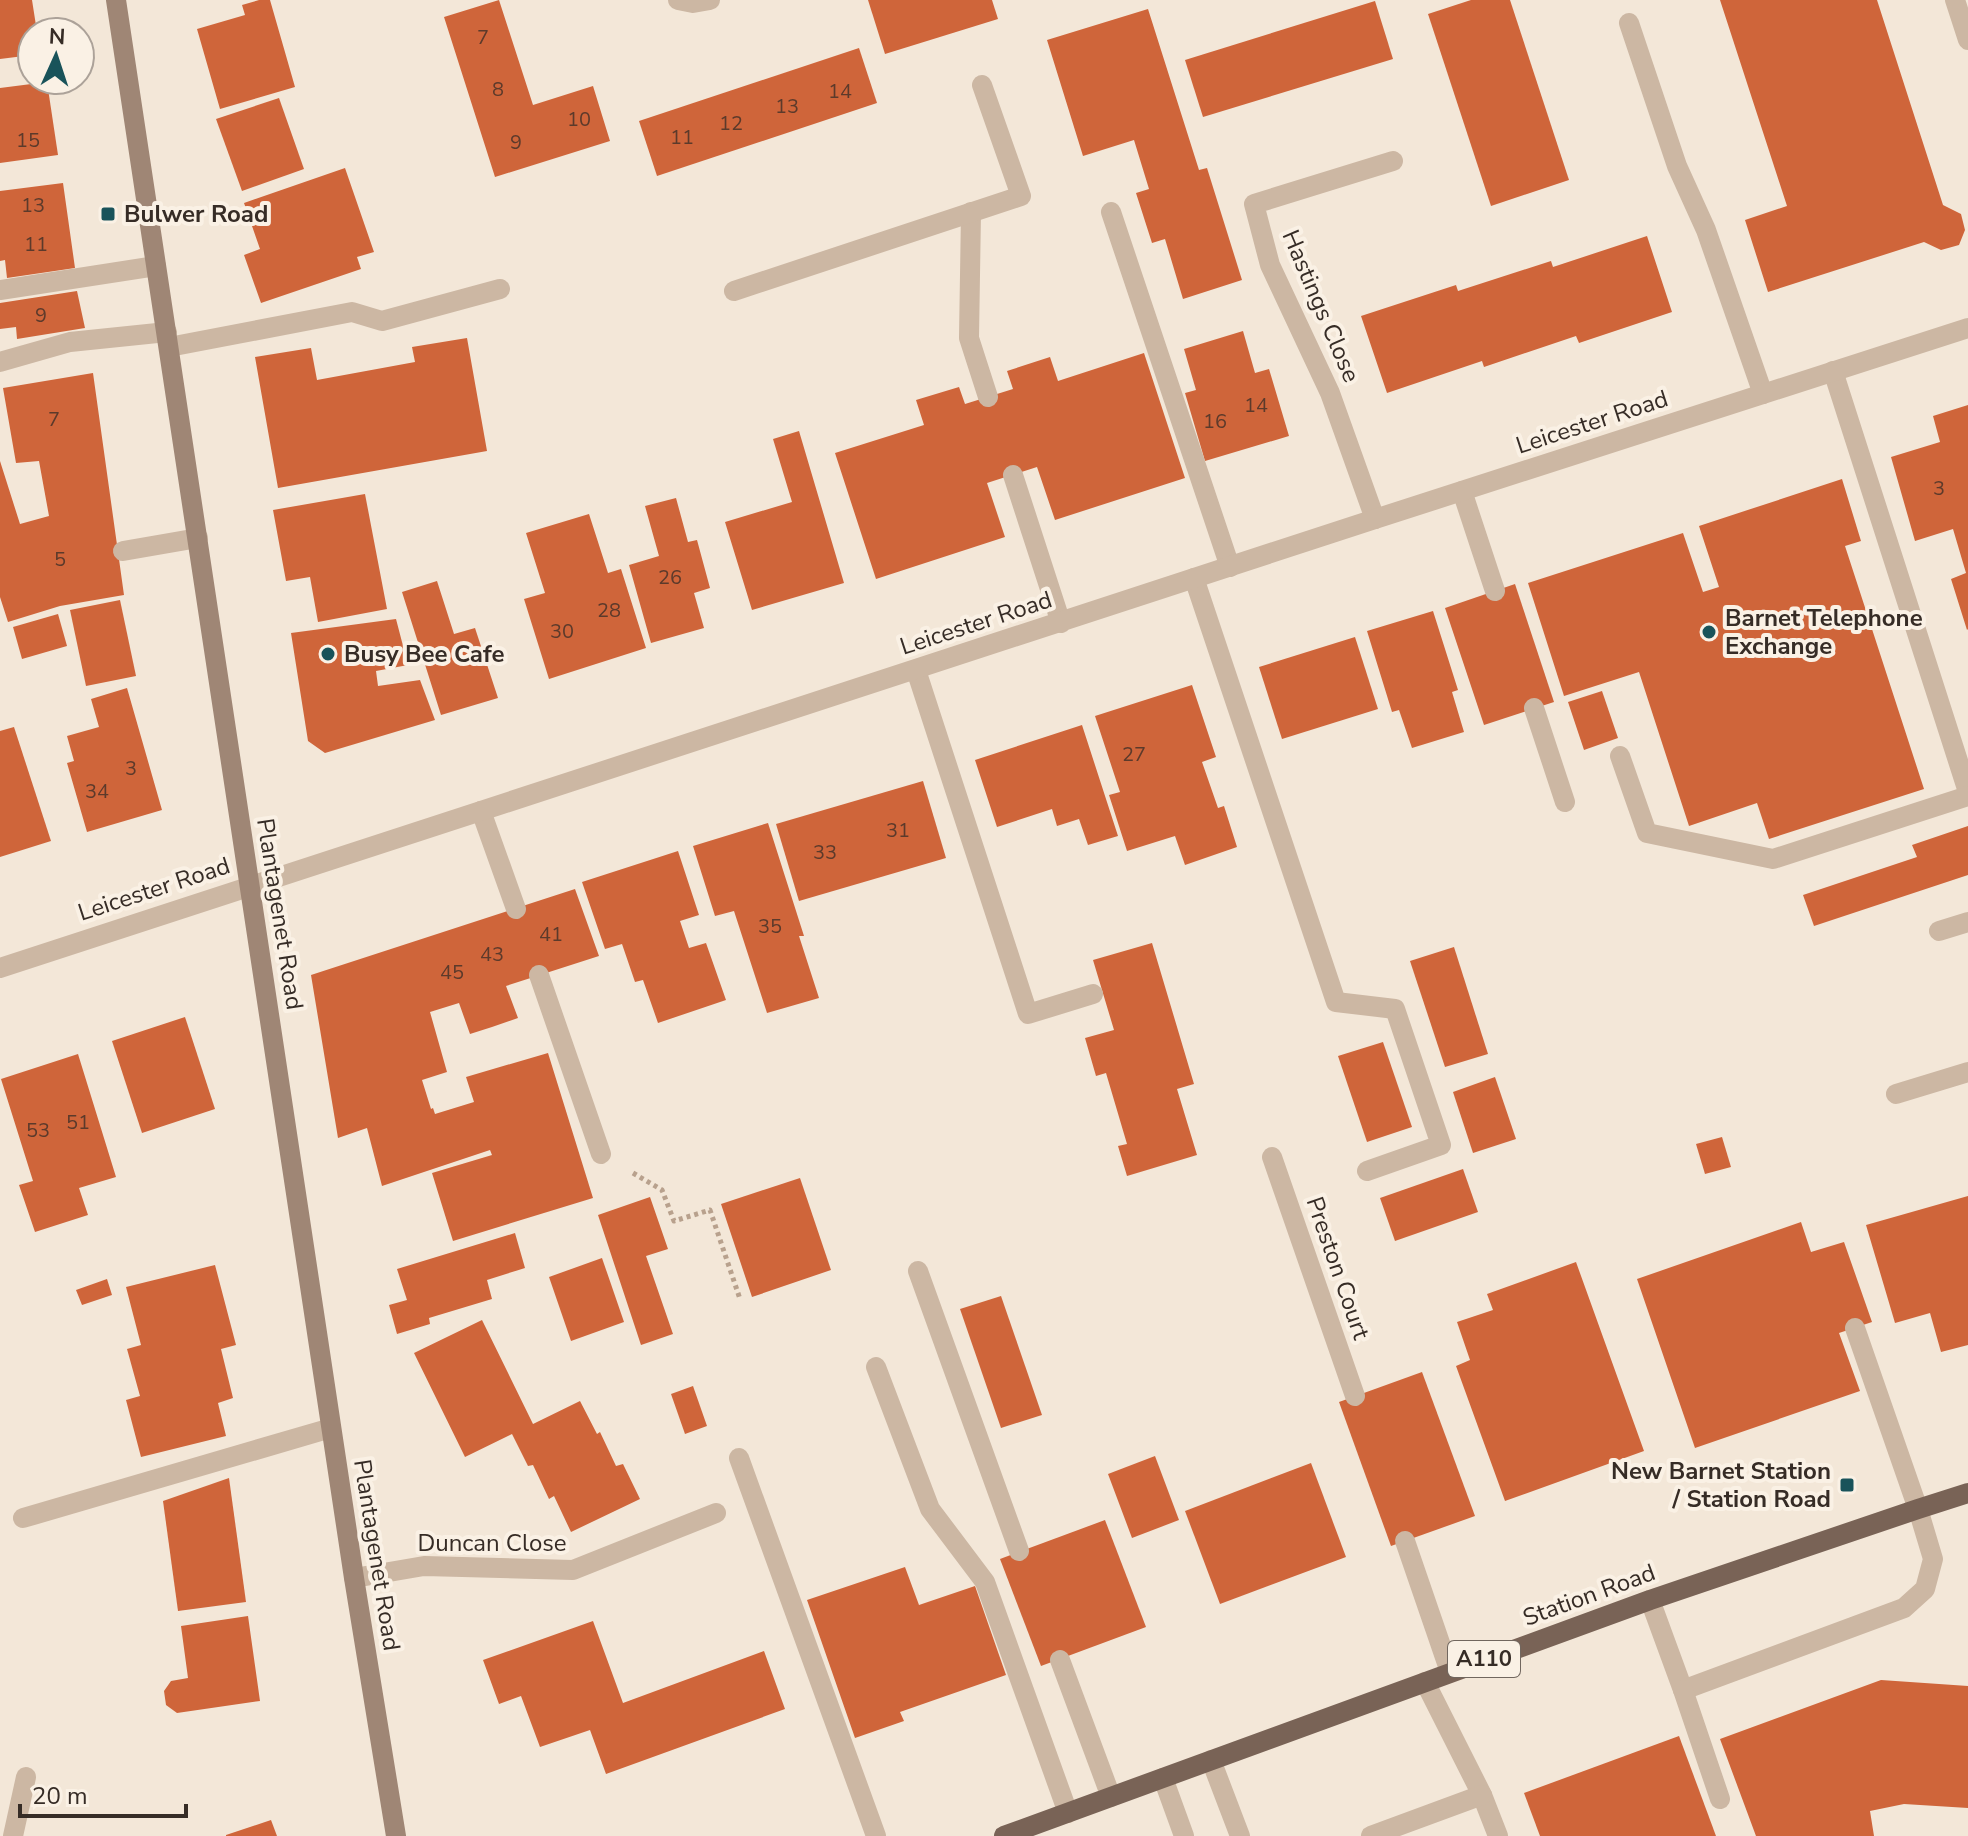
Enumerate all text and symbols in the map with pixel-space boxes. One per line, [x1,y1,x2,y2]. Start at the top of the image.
north arrow [16,16,96,96]
text: N [48,22,66,52]
house number: 7 [477,24,489,51]
house number: 8 [492,76,504,103]
house number: 14 [828,78,852,105]
house number: 13 [775,93,799,120]
house number: 10 [567,106,591,133]
house number: 12 [719,110,743,137]
house number: 11 [670,124,694,151]
house number: 15 [16,127,40,154]
house number: 9 [510,129,522,156]
house number: 13 [21,192,45,219]
place label: Bulwer Road [124,198,268,230]
marker: Bulwer Road [99,205,117,223]
street label: Hastings Close [1275,225,1367,387]
house number: 11 [24,231,48,258]
house number: 9 [35,302,47,329]
street label: Leicester Road [1512,382,1672,462]
house number: 14 [1244,392,1268,419]
house number: 7 [48,406,60,433]
house number: 16 [1203,408,1227,435]
house number: 3 [1933,475,1945,502]
house number: 5 [54,546,66,573]
house number: 26 [658,564,682,591]
street label: Leicester Road [896,583,1056,663]
house number: 28 [597,597,621,624]
place label: Barnet Telephone Exchange [1725,602,1923,662]
house number: 30 [550,618,574,645]
marker: Barnet Telephone Exchange [1700,623,1718,641]
place label: Busy Bee Cafe [344,638,504,670]
marker: Busy Bee Cafe [319,645,337,663]
house number: 27 [1122,741,1146,768]
house number: 3 [125,755,137,782]
house number: 34 [85,778,109,805]
street label: Plantagenet Road [249,816,311,1012]
house number: 31 [886,817,910,844]
house number: 33 [813,839,837,866]
street label: Leicester Road [74,849,234,929]
house number: 35 [758,913,782,940]
house number: 41 [539,921,563,948]
house number: 43 [480,941,504,968]
house number: 45 [440,959,464,986]
house number: 51 [66,1109,90,1136]
house number: 53 [26,1117,50,1144]
street label: Preston Court [1299,1192,1378,1344]
place label: New Barnet Station / Station Road [1611,1455,1831,1515]
street label: Plantagenet Road [346,1457,408,1653]
marker: New Barnet Station / Station Road [1838,1476,1856,1494]
street label: Duncan Close [417,1527,567,1559]
street label: Station Road [1518,1556,1660,1634]
road number: A110 [1448,1641,1520,1677]
scale bar [20,1768,186,1818]
text: 20 m [32,1780,88,1812]

